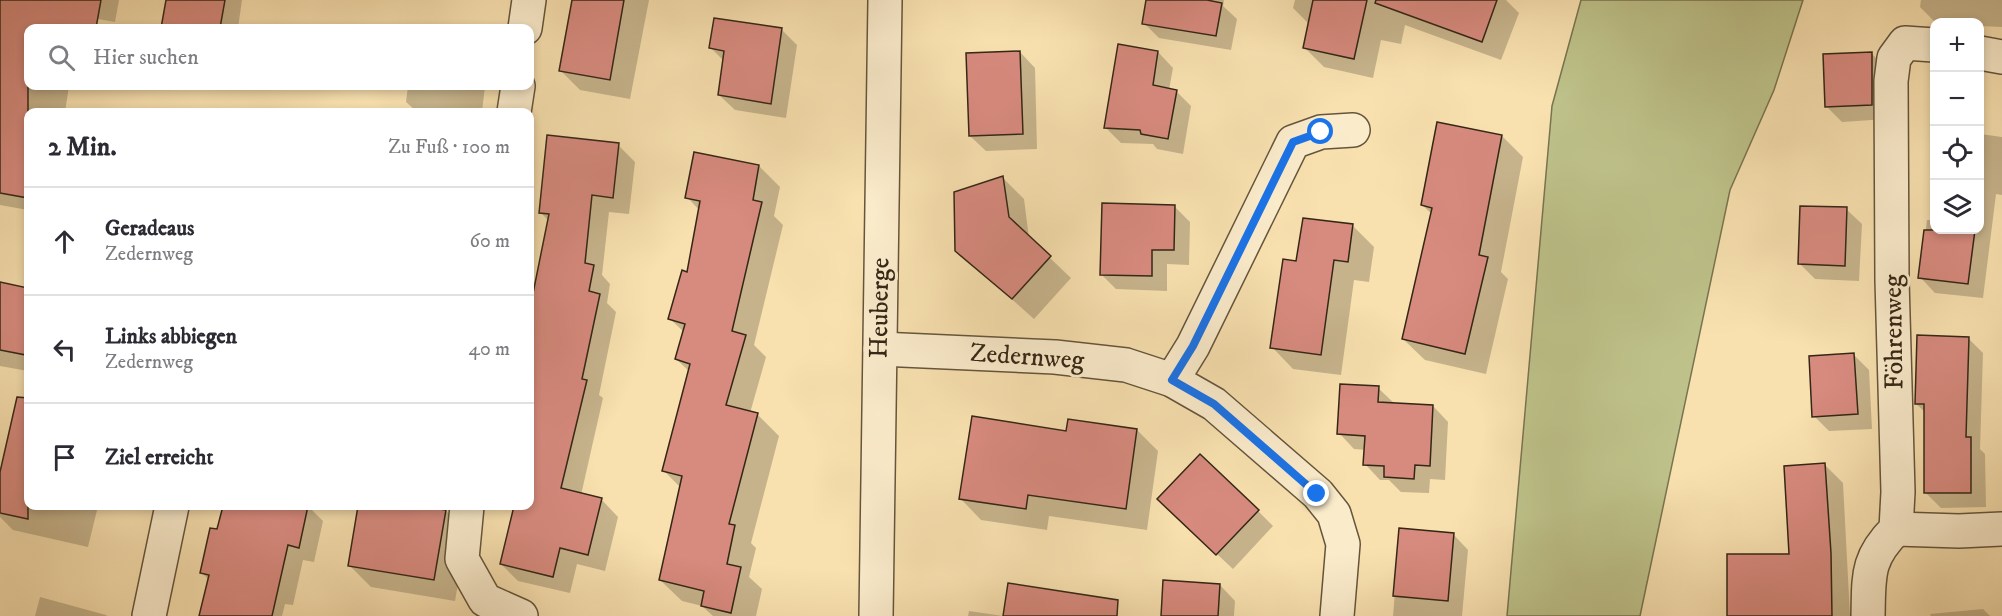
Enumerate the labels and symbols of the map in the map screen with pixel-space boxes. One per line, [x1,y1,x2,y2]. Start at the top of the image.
route start [1307,118,1333,144]
street label: Heuberge [863,257,897,359]
street label: Föhrenweg [1876,274,1912,390]
street label: Zedernweg [969,337,1086,377]
route end [1303,480,1329,506]

